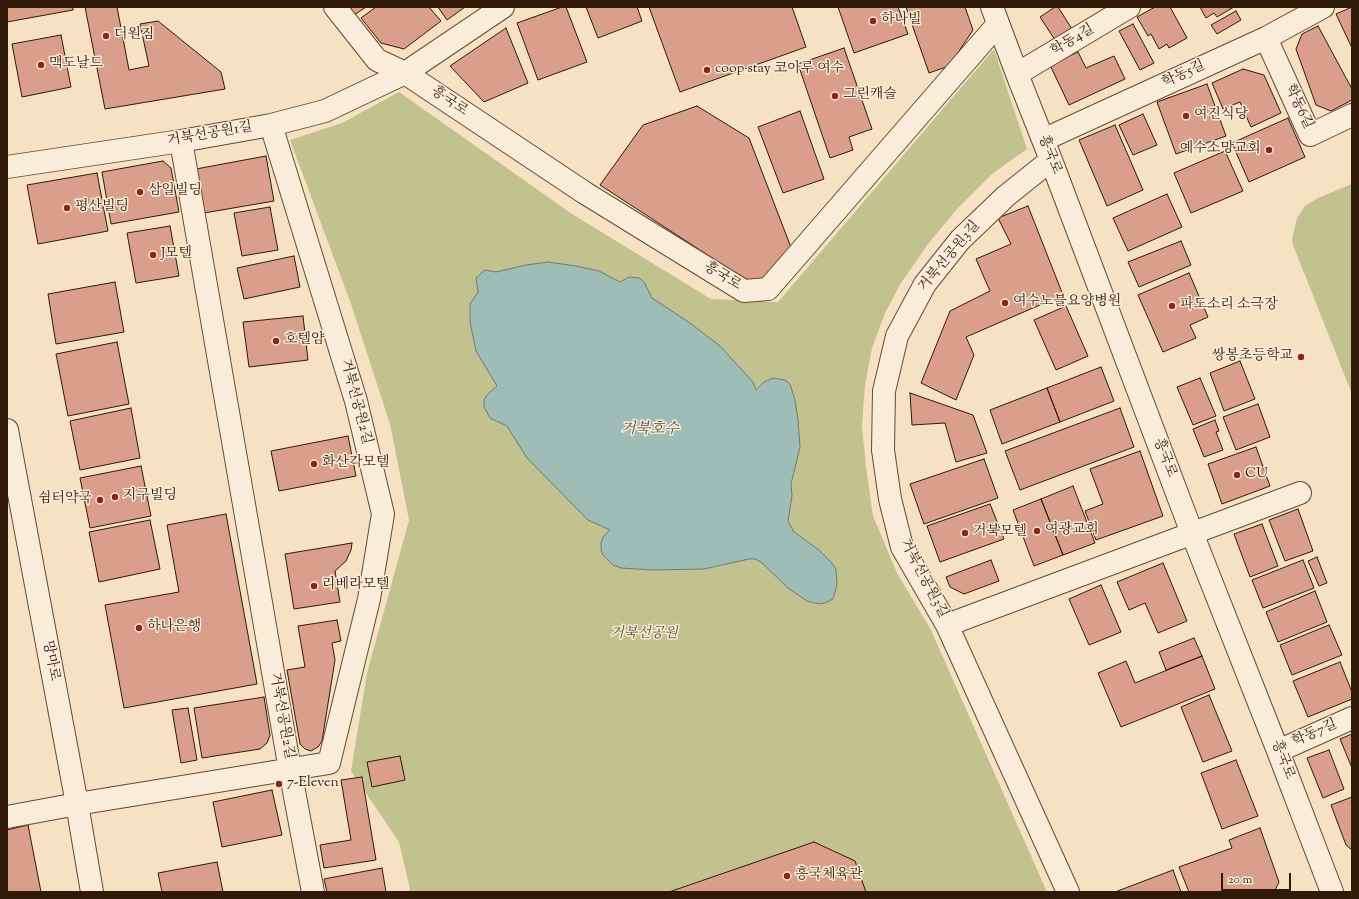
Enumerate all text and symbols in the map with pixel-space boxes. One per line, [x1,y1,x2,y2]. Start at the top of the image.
place label: 하나빌 [881,13,922,29]
marker: 하나빌 [868,16,878,26]
street label: 학동4길 [1048,22,1098,60]
place label: 더원짐 [114,28,155,44]
marker: 더원짐 [101,31,111,41]
place label: 맥도날드 [49,57,103,73]
street label: 학동5길 [1160,58,1208,92]
marker: 맥도날드 [36,60,46,70]
place label: coop stay 코아루 여수 [715,62,844,78]
marker: coop stay 코아루 여수 [702,65,712,75]
street label: 학동6길 [1280,82,1316,132]
street label: 흥국로 [427,84,471,120]
place label: 그린캐슬 [843,88,897,104]
marker: 그린캐슬 [830,91,840,101]
place label: 여진식당 [1194,108,1248,124]
marker: 여진식당 [1181,111,1191,121]
street label: 거북선공원1길 [166,119,254,151]
street label: 흥국로 [1034,133,1064,177]
place label: 예수소망교회 [1180,142,1261,158]
marker: 예수소망교회 [1264,145,1274,155]
place label: 삼일빌딩 [148,184,202,200]
marker: 삼일빌딩 [135,187,145,197]
place label: 평산빌딩 [75,200,129,216]
marker: 평산빌딩 [62,203,72,213]
street label: 거북선공원3길 [916,218,984,296]
place label: J모텔 [161,247,192,263]
marker: J모텔 [148,250,158,260]
street label: 흥국로 [700,259,744,295]
place label: 여수노블요양병원 [1013,295,1121,311]
marker: 여수노블요양병원 [1000,298,1010,308]
place label: 파도소리 소극장 [1180,298,1278,314]
marker: 파도소리 소극장 [1167,301,1177,311]
place label: 호텔얌 [284,333,325,349]
marker: 호텔얌 [271,336,281,346]
place label: 쌍봉초등학교 [1212,349,1293,365]
marker: 쌍봉초등학교 [1296,352,1306,362]
street label: 거북선공원2길 [336,357,374,447]
water label: 거북호수 [621,421,679,439]
street label: 흥국로 [1149,436,1179,480]
place label: 화산각모텔 [322,456,390,472]
marker: 화산각모텔 [309,459,319,469]
place label: CU [1245,467,1268,483]
marker: CU [1232,470,1242,480]
place label: 지구빌딩 [123,489,177,505]
place label: 쉼터약국 [38,492,92,508]
marker: 지구빌딩 [110,492,120,502]
marker: 쉼터약국 [95,495,105,505]
place label: 여광교회 [1045,523,1099,539]
place label: 거북모텔 [973,525,1027,541]
marker: 여광교회 [1032,526,1042,536]
marker: 거북모텔 [960,528,970,538]
street label: 거북선공원3길 [895,537,951,621]
place label: 리베라모텔 [322,578,390,594]
marker: 리베라모텔 [309,581,319,591]
place label: 하나은행 [147,620,201,636]
marker: 하나은행 [134,623,144,633]
park label: 거북선공원 [610,627,678,643]
street label: 망마로 [38,639,62,683]
street label: 거북선공원2길 [265,671,297,761]
street label: 학동7길 [1290,717,1340,751]
street label: 흥국로 [1267,738,1297,782]
place label: 7-Eleven [287,776,339,792]
marker: 7-Eleven [274,779,284,789]
scale bar [1223,865,1293,891]
place label: 흥국체육관 [795,868,863,884]
marker: 흥국체육관 [782,871,792,881]
text: 20 m [1228,871,1252,889]

